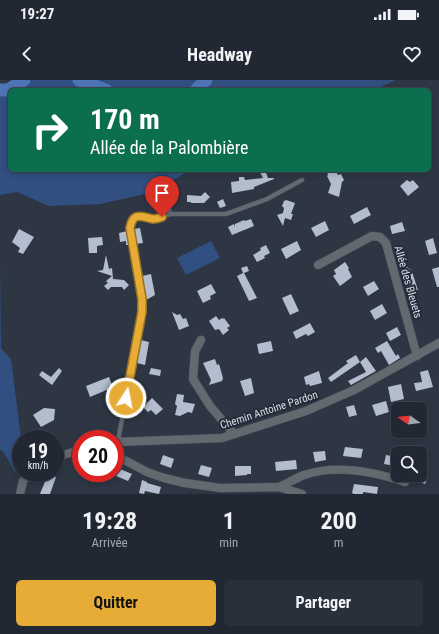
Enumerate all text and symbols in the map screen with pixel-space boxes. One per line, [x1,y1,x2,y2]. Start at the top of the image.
text: 19:27 [20,5,54,23]
icon: back [16,43,38,65]
icon: heart [401,43,423,65]
text: Headway [187,44,252,65]
text: 170 m [90,103,160,136]
icon: right [24,104,76,156]
text: Allée de la Palombière [90,137,248,158]
pin [145,176,179,217]
icon: arrive [151,182,173,204]
street label: Allée des Bleuets [391,244,425,320]
position arrow [105,377,147,419]
street label: Chemin Antoine Pardon [218,388,320,432]
north arrow [391,402,427,438]
map controls [391,402,427,482]
speed limit sign: 20 [72,430,124,482]
text: 19 [28,439,48,463]
button: search [391,446,427,482]
text: km/h [28,460,48,471]
text: 19:28 [82,507,137,535]
text: 1 [223,507,235,535]
text: 200 [320,507,357,535]
text: Arrivée [92,535,128,550]
text: min [219,535,238,550]
text: m [334,535,344,550]
button: Quitter [16,580,216,626]
button: Partager [224,580,423,626]

